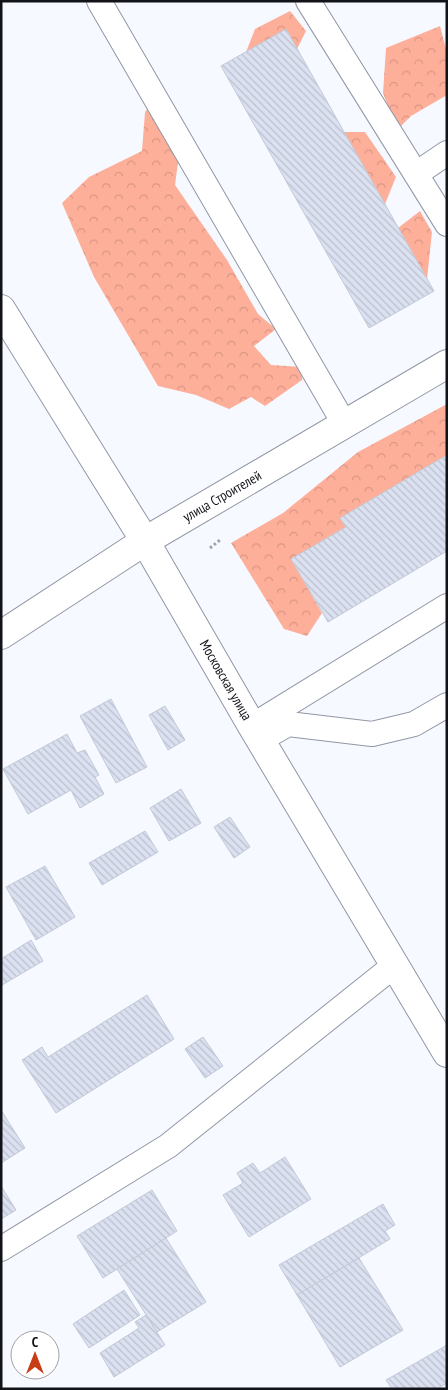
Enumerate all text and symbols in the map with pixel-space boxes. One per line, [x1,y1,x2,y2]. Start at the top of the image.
street label: улица Строителей [180,466,264,526]
street label: Московская улица [196,637,256,723]
north arrow [10,1330,60,1380]
text: С [32,1333,39,1351]

